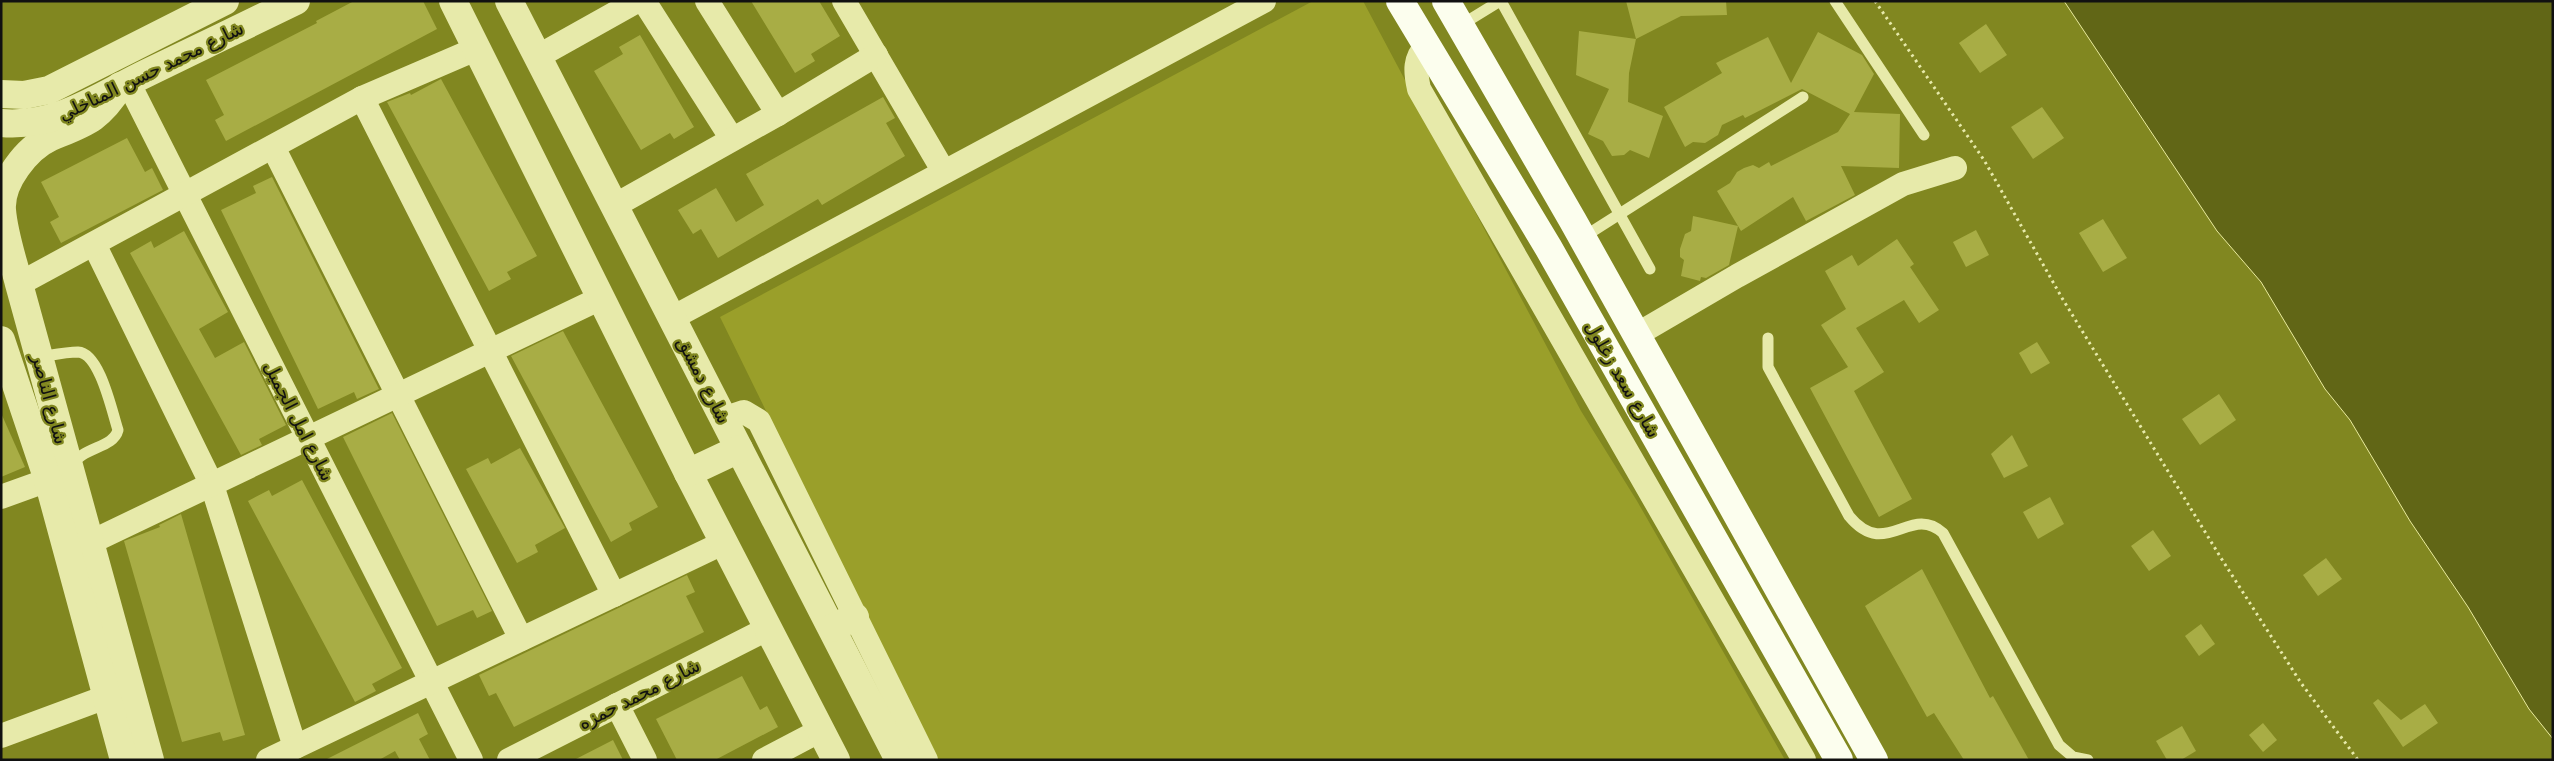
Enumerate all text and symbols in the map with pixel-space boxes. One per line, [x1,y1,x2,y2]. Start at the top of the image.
street label: شارع محمد حسن المناخلي [55,17,247,126]
street label: شارع سعد زغلول [1580,317,1665,442]
street label: شارع دمشق [672,333,735,427]
street label: شارع الناصر [27,351,72,447]
street label: شارع امل الجميل [259,358,338,485]
street label: شارع محمد حمزه [575,654,704,735]

